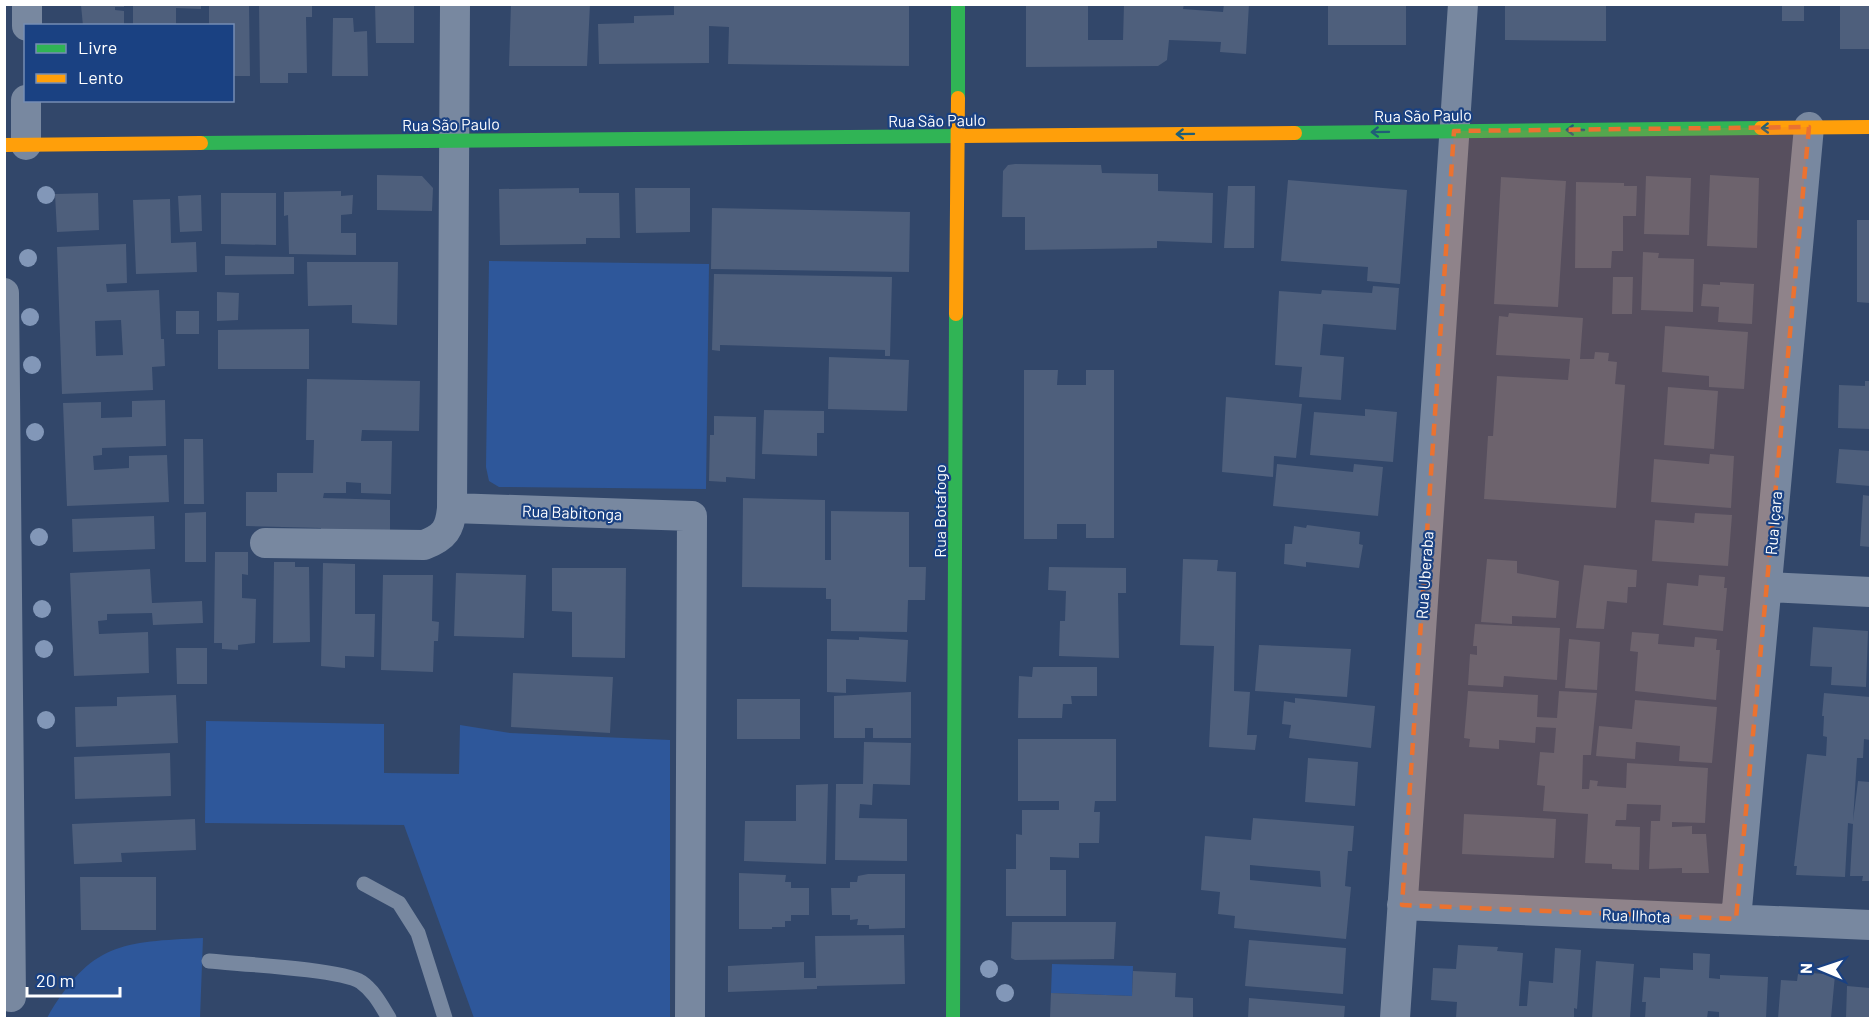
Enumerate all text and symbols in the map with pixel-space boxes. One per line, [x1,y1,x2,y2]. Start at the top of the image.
legend [24,24,234,102]
text: Livre [78,36,117,58]
text: Lento [78,66,124,88]
street label: Rua São Paulo [1374,105,1472,125]
street label: Rua São Paulo [888,110,986,130]
street label: Rua São Paulo [402,114,500,134]
one-way arrow [1761,122,1781,134]
one-way arrow [1566,124,1586,136]
one-way arrow [1371,126,1391,137]
one-way arrow [1176,128,1196,139]
street label: Rua Botafogo [930,464,949,558]
street label: Rua Içara [1761,490,1785,556]
street label: Rua Babitonga [522,501,622,523]
street label: Rua Uberaba [1411,530,1437,620]
street label: Rua Ilhota [1601,904,1671,926]
north arrow [1791,939,1851,999]
scale bar [27,960,120,998]
text: N [1796,963,1815,974]
text: 20 m [36,969,74,991]

